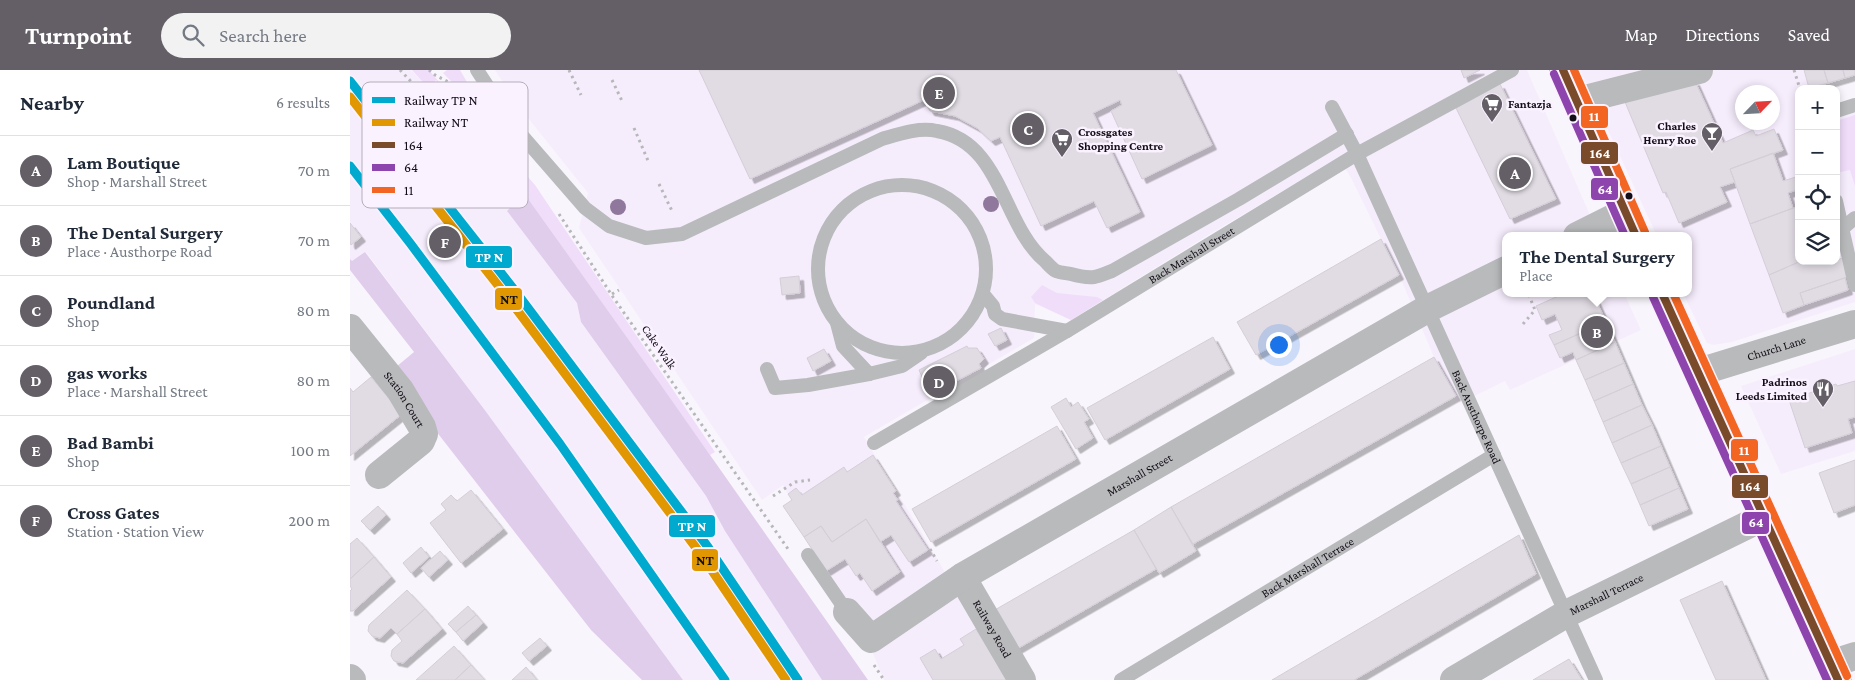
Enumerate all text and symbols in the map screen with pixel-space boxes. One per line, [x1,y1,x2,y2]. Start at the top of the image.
search box [161,13,511,58]
icon: search [179,21,207,49]
text: Turnpoint [25,22,131,49]
text: Search here [219,25,307,46]
text: Map [1625,25,1657,45]
text: Directions [1685,25,1760,45]
text: Saved [1788,25,1830,45]
pin: E [923,74,955,112]
legend [362,82,528,208]
north arrow [1735,85,1780,130]
map controls [1795,85,1840,265]
button: + [1795,85,1840,130]
text: Nearby [20,91,84,115]
text: Railway TP N [404,92,478,108]
supermarket icon: Fantazja [1480,92,1504,123]
text: 6 results [276,94,330,111]
place label: Fantazja [1508,97,1552,111]
line badge: 11 [1580,105,1609,129]
text: 11 [1589,108,1599,124]
pin: C [1012,110,1044,148]
unlabelled marker [1568,113,1578,123]
text: Railway NT [404,114,468,130]
place label: Charles Henry Roe [1643,119,1696,147]
bar icon: Charles Henry Roe [1700,121,1724,152]
place label: Crossgates Shopping Centre [1078,125,1164,153]
supermarket icon: Crossgates Shopping Centre [1050,127,1074,158]
button: − [1795,130,1840,175]
text: 164 [404,137,423,153]
line badge: 164 [1580,141,1619,165]
text: 164 [1590,145,1611,161]
text: Lam Boutique [67,152,180,173]
pin: A [1499,154,1531,192]
text: 64 [404,159,418,175]
text: A [31,162,41,179]
text: 70 m [298,162,330,179]
text: Shop · Marshall Street [67,173,207,190]
button: locate [1795,175,1840,220]
line badge: 64 [1590,177,1619,201]
text: 64 [1597,181,1613,197]
text: 11 [404,182,414,198]
unlabelled marker [1624,191,1634,201]
button: layers [1795,220,1840,265]
text: The Dental Surgery [67,222,223,243]
pin: F [429,223,461,261]
street label: Back Marshall Street [1146,223,1238,287]
text: B [31,232,41,249]
text: 70 m [298,232,330,249]
popup [1502,232,1692,297]
text: Place · Austhorpe Road [67,243,212,260]
line badge: TP N [465,245,513,269]
text: The Dental Surgery [1519,246,1675,267]
text: TP N [475,249,504,265]
text: Place [1519,267,1552,284]
line badge: NT [494,287,523,311]
text: NT [500,291,519,307]
text: Poundland [67,292,155,313]
text: C [31,302,41,319]
text: 80 m [296,302,330,319]
text: Shop [67,313,99,330]
pin: B [1581,313,1613,351]
street label: Cake Walk [639,322,679,372]
your location [1266,332,1292,358]
street label: Church Lane [1745,333,1808,364]
text: gas works [67,362,147,383]
pin: D [923,363,955,401]
street label: Back Austhorpe Road [1449,368,1504,467]
street label: Station Court [381,369,428,431]
text: D [30,372,42,389]
text: 80 m [296,372,330,389]
place label: Padrinos Leeds Limited [1736,375,1807,403]
restaurant icon: Padrinos Leeds Limited [1811,377,1835,408]
text: Place · Marshall Street [67,383,208,400]
text: Bad Bambi [67,432,154,453]
line badge: 11 [1730,438,1759,462]
text: E [31,442,41,459]
text: 100 m [291,442,330,459]
text: 11 [1739,442,1749,458]
street label: Marshall Street [1104,450,1175,499]
text: Shop [67,453,99,470]
line badge: 164 [1731,474,1769,499]
text: 164 [1740,478,1761,494]
text: Cross Gates [67,502,159,523]
line badge: 64 [1741,511,1770,535]
text: F [32,512,40,529]
text: 200 m [288,512,330,529]
line badge: TP N [668,514,716,538]
text: 64 [1748,514,1764,530]
text: TP N [678,518,707,534]
text: Station · Station View [67,523,204,540]
street label: Back Marshall Terrace [1259,534,1356,601]
line badge: NT [691,548,719,572]
text: NT [696,552,715,568]
street label: Marshall Terrace [1567,570,1646,618]
street label: Railway Road [970,597,1015,661]

